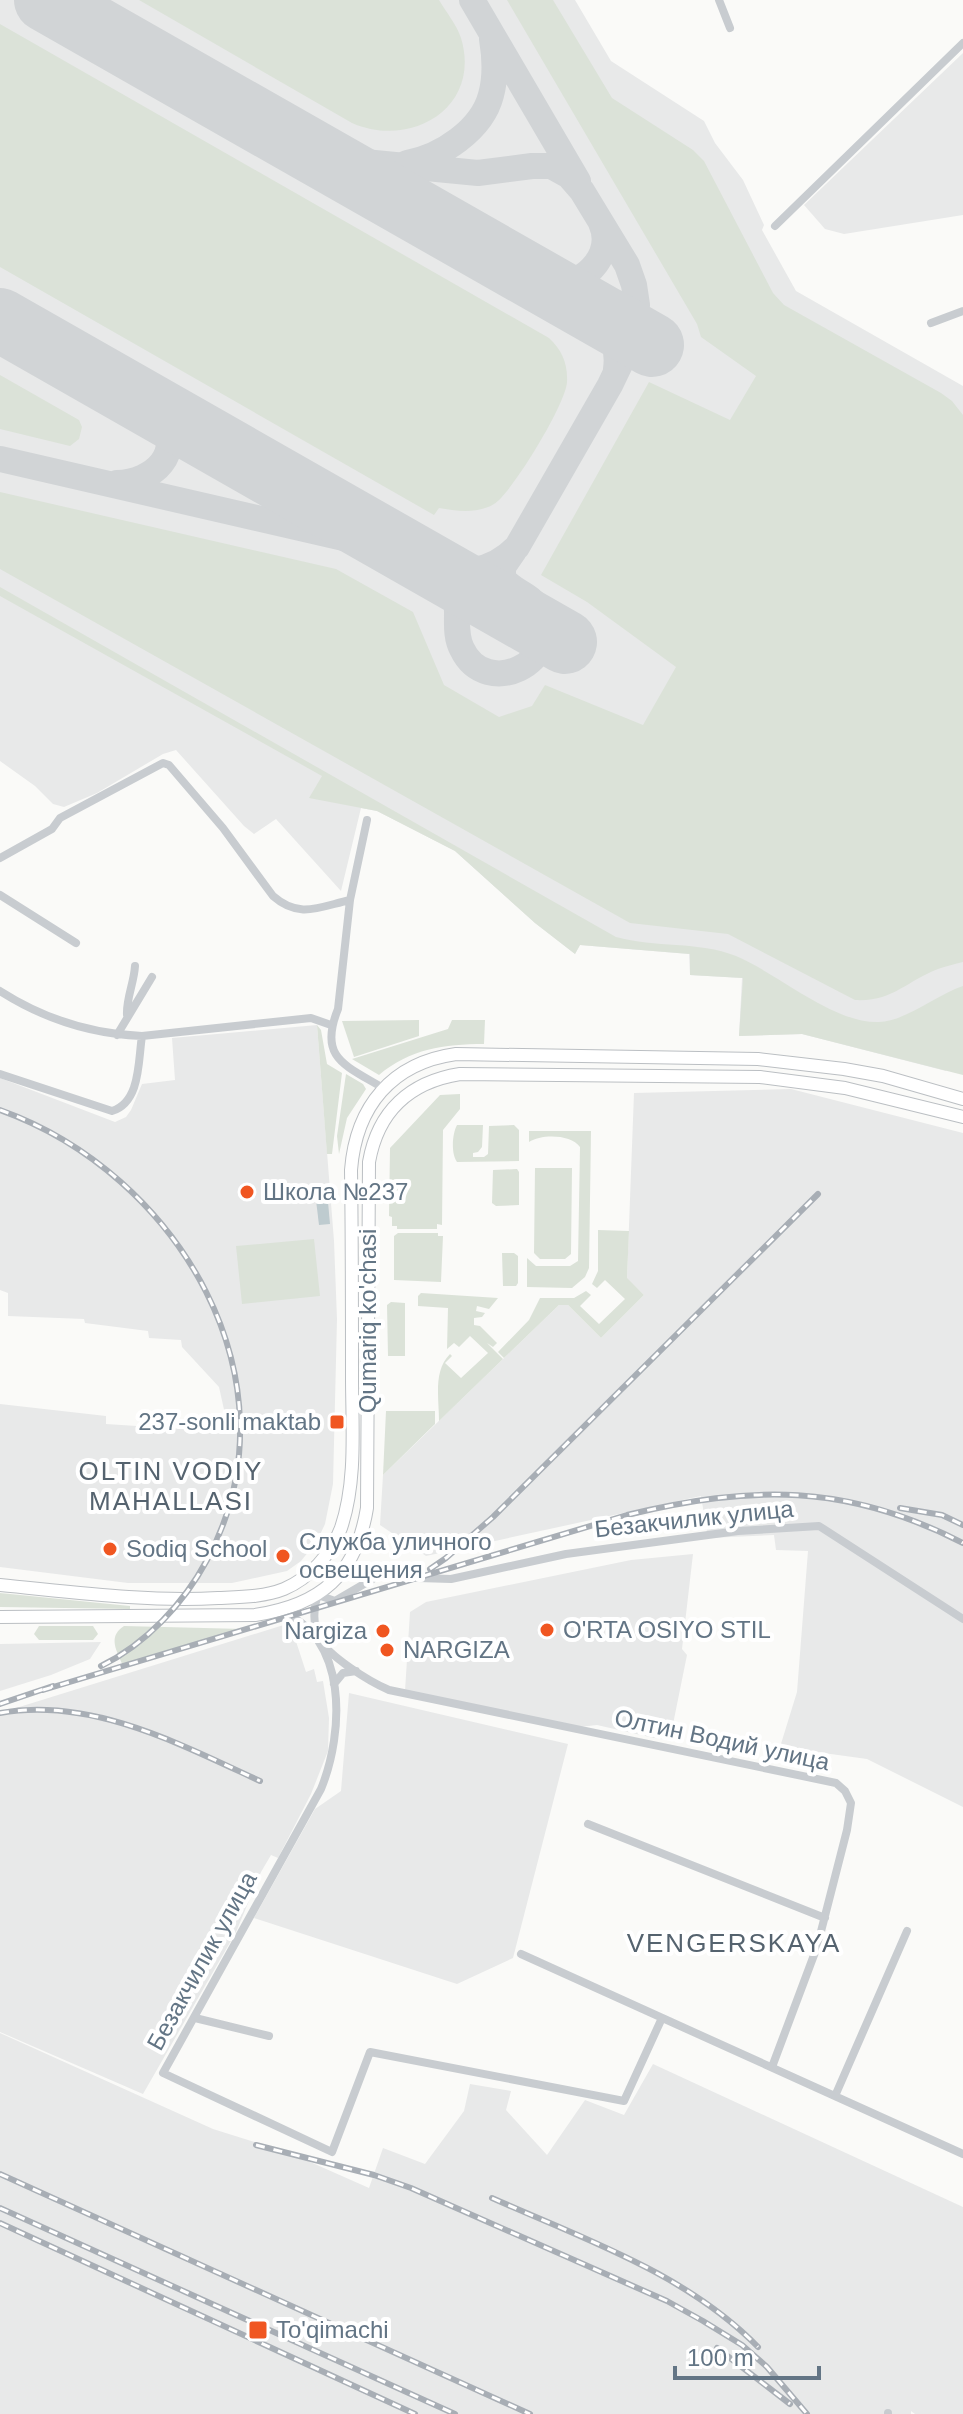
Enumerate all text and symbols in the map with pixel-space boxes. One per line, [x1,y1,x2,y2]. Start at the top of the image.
place label: Школа №237 [263,1178,408,1205]
marker: Школа №237 [238,1183,256,1201]
street label: Qumariq ko'chasi [354,1229,381,1413]
place label: 237-sonli maktab [138,1408,321,1435]
marker: 237-sonli maktab [328,1413,346,1431]
district label: OLTIN VODIY MAHALLASI [79,1456,263,1516]
street label: Безакчилик улица [593,1495,795,1542]
place label: Служба уличного освещения [299,1528,492,1583]
place label: Sodiq School [126,1535,267,1562]
marker: Sodiq School [101,1540,119,1558]
marker: Служба уличного освещения [274,1547,292,1565]
place label: O'RTA OSIYO STIL [563,1616,771,1643]
place label: Nargiza [284,1617,368,1644]
marker: O'RTA OSIYO STIL [538,1621,556,1639]
marker: Nargiza [374,1622,392,1640]
place label: NARGIZA [403,1636,510,1663]
marker: NARGIZA [378,1641,396,1659]
street label: Олтин Водий улица [612,1704,833,1776]
street label: Безакчилик улица [141,1866,262,2055]
district label: VENGERSKAYA [627,1928,841,1958]
place label: To'qimachi [276,2316,389,2343]
marker: To'qimachi [247,2319,269,2341]
scale bar [675,2330,819,2380]
text: 100 m [687,2344,754,2371]

